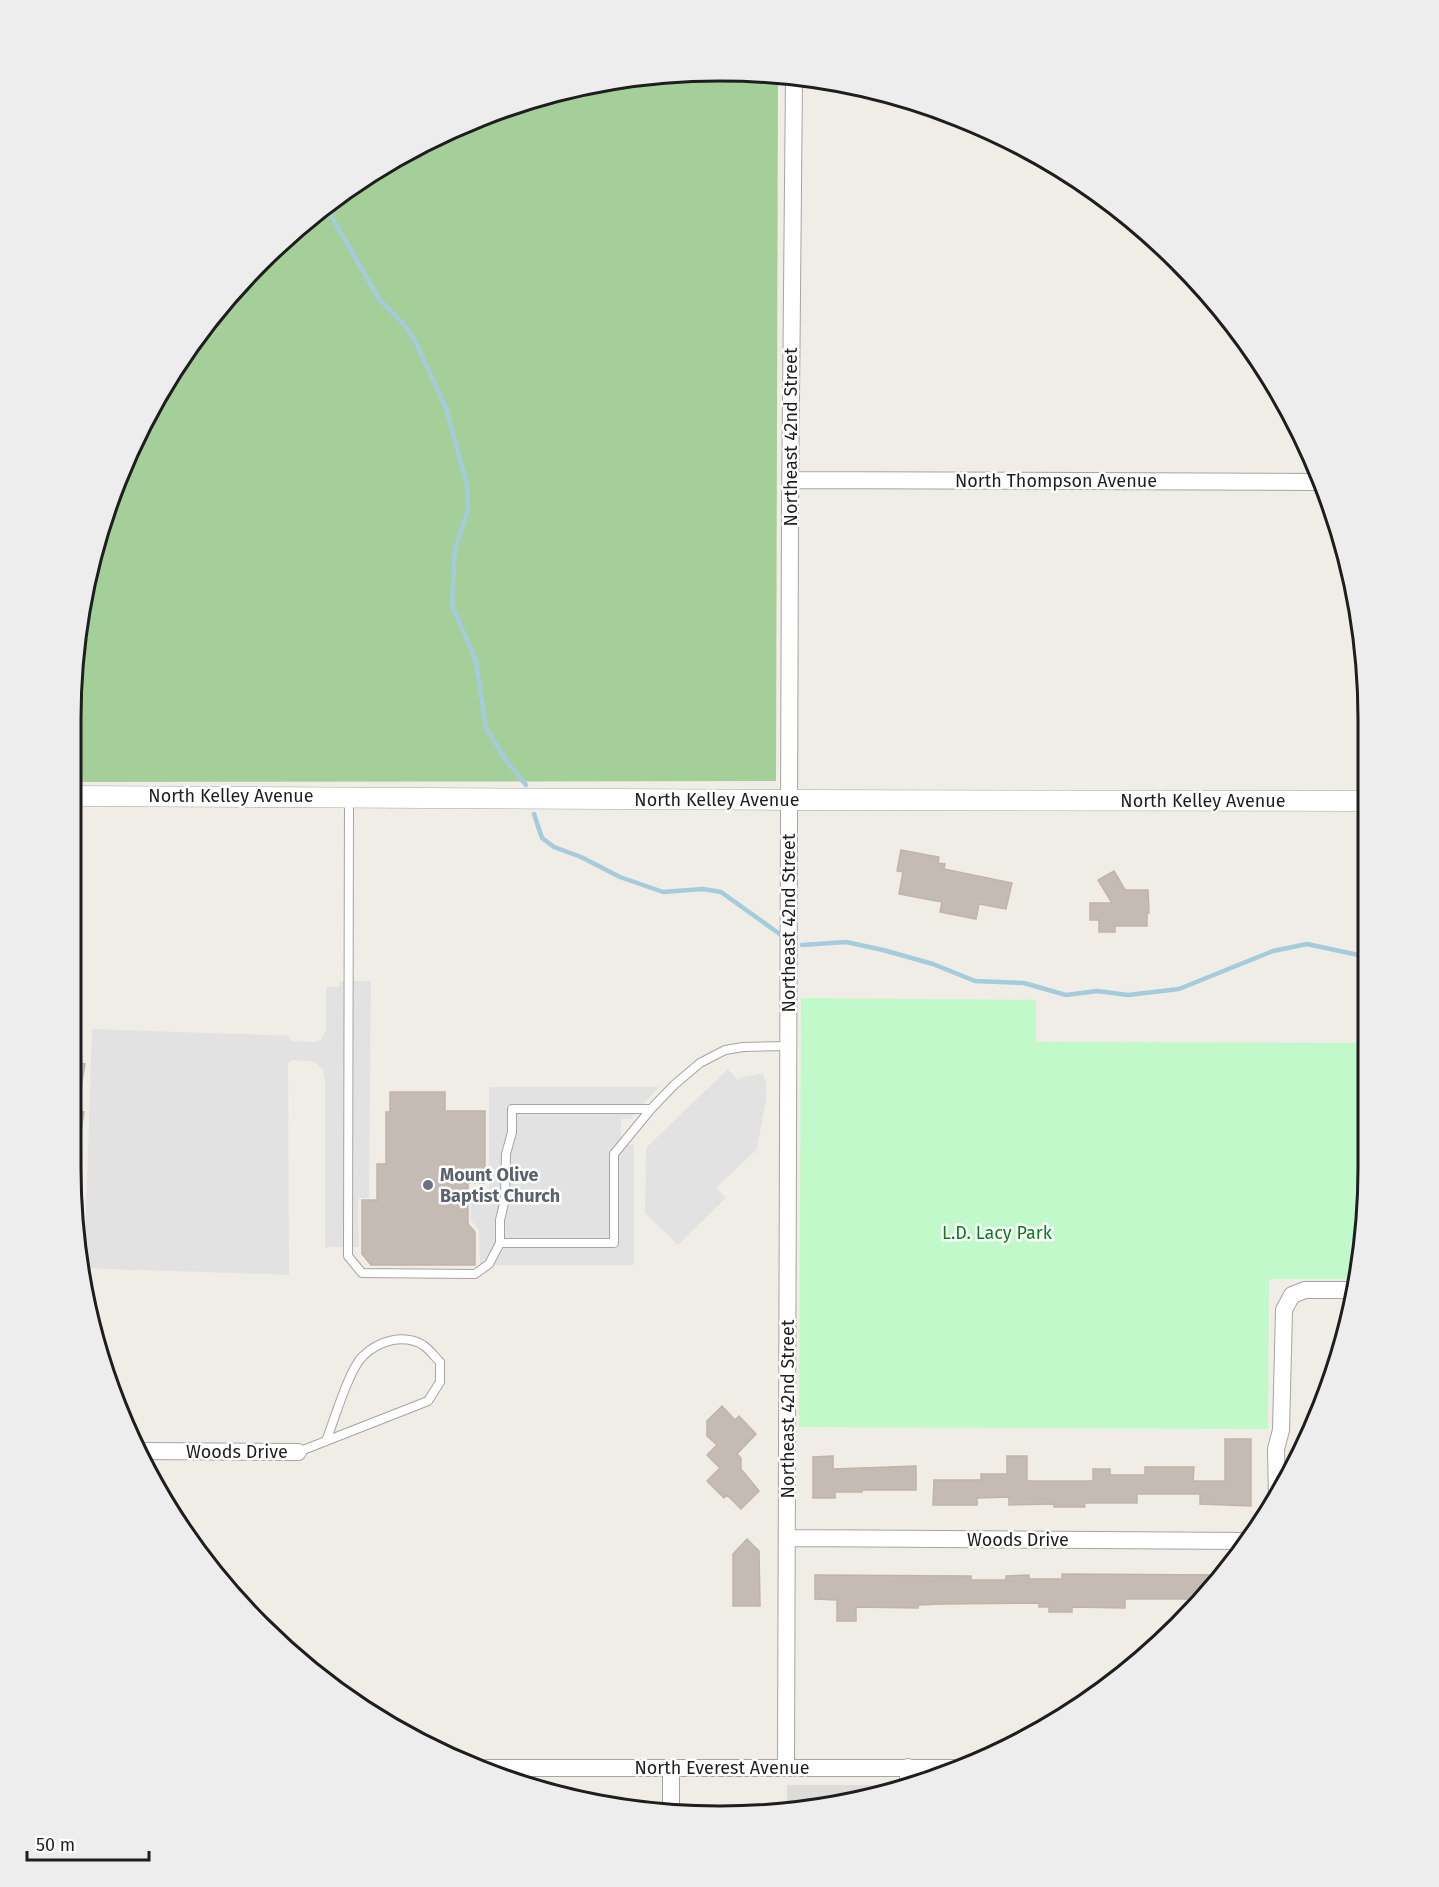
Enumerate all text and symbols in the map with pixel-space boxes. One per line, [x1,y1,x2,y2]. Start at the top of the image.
street label: Northeast 42nd Street [780,347,802,526]
street label: North Thompson Avenue [955,470,1157,492]
street label: North Kelley Avenue [148,785,314,807]
street label: North Kelley Avenue [634,789,800,811]
street label: North Kelley Avenue [1120,790,1286,812]
street label: Northeast 42nd Street [778,833,800,1012]
place label: Mount Olive Baptist Church [440,1164,560,1207]
marker: Mount Olive Baptist Church [421,1178,435,1192]
park label: L.D. Lacy Park [942,1222,1053,1244]
street label: Northeast 42nd Street [777,1319,799,1498]
street label: Woods Drive [186,1441,288,1463]
street label: Woods Drive [967,1529,1069,1551]
street label: North Everest Avenue [634,1757,810,1779]
scale bar [27,1824,148,1862]
text: 50 m [36,1834,75,1856]

